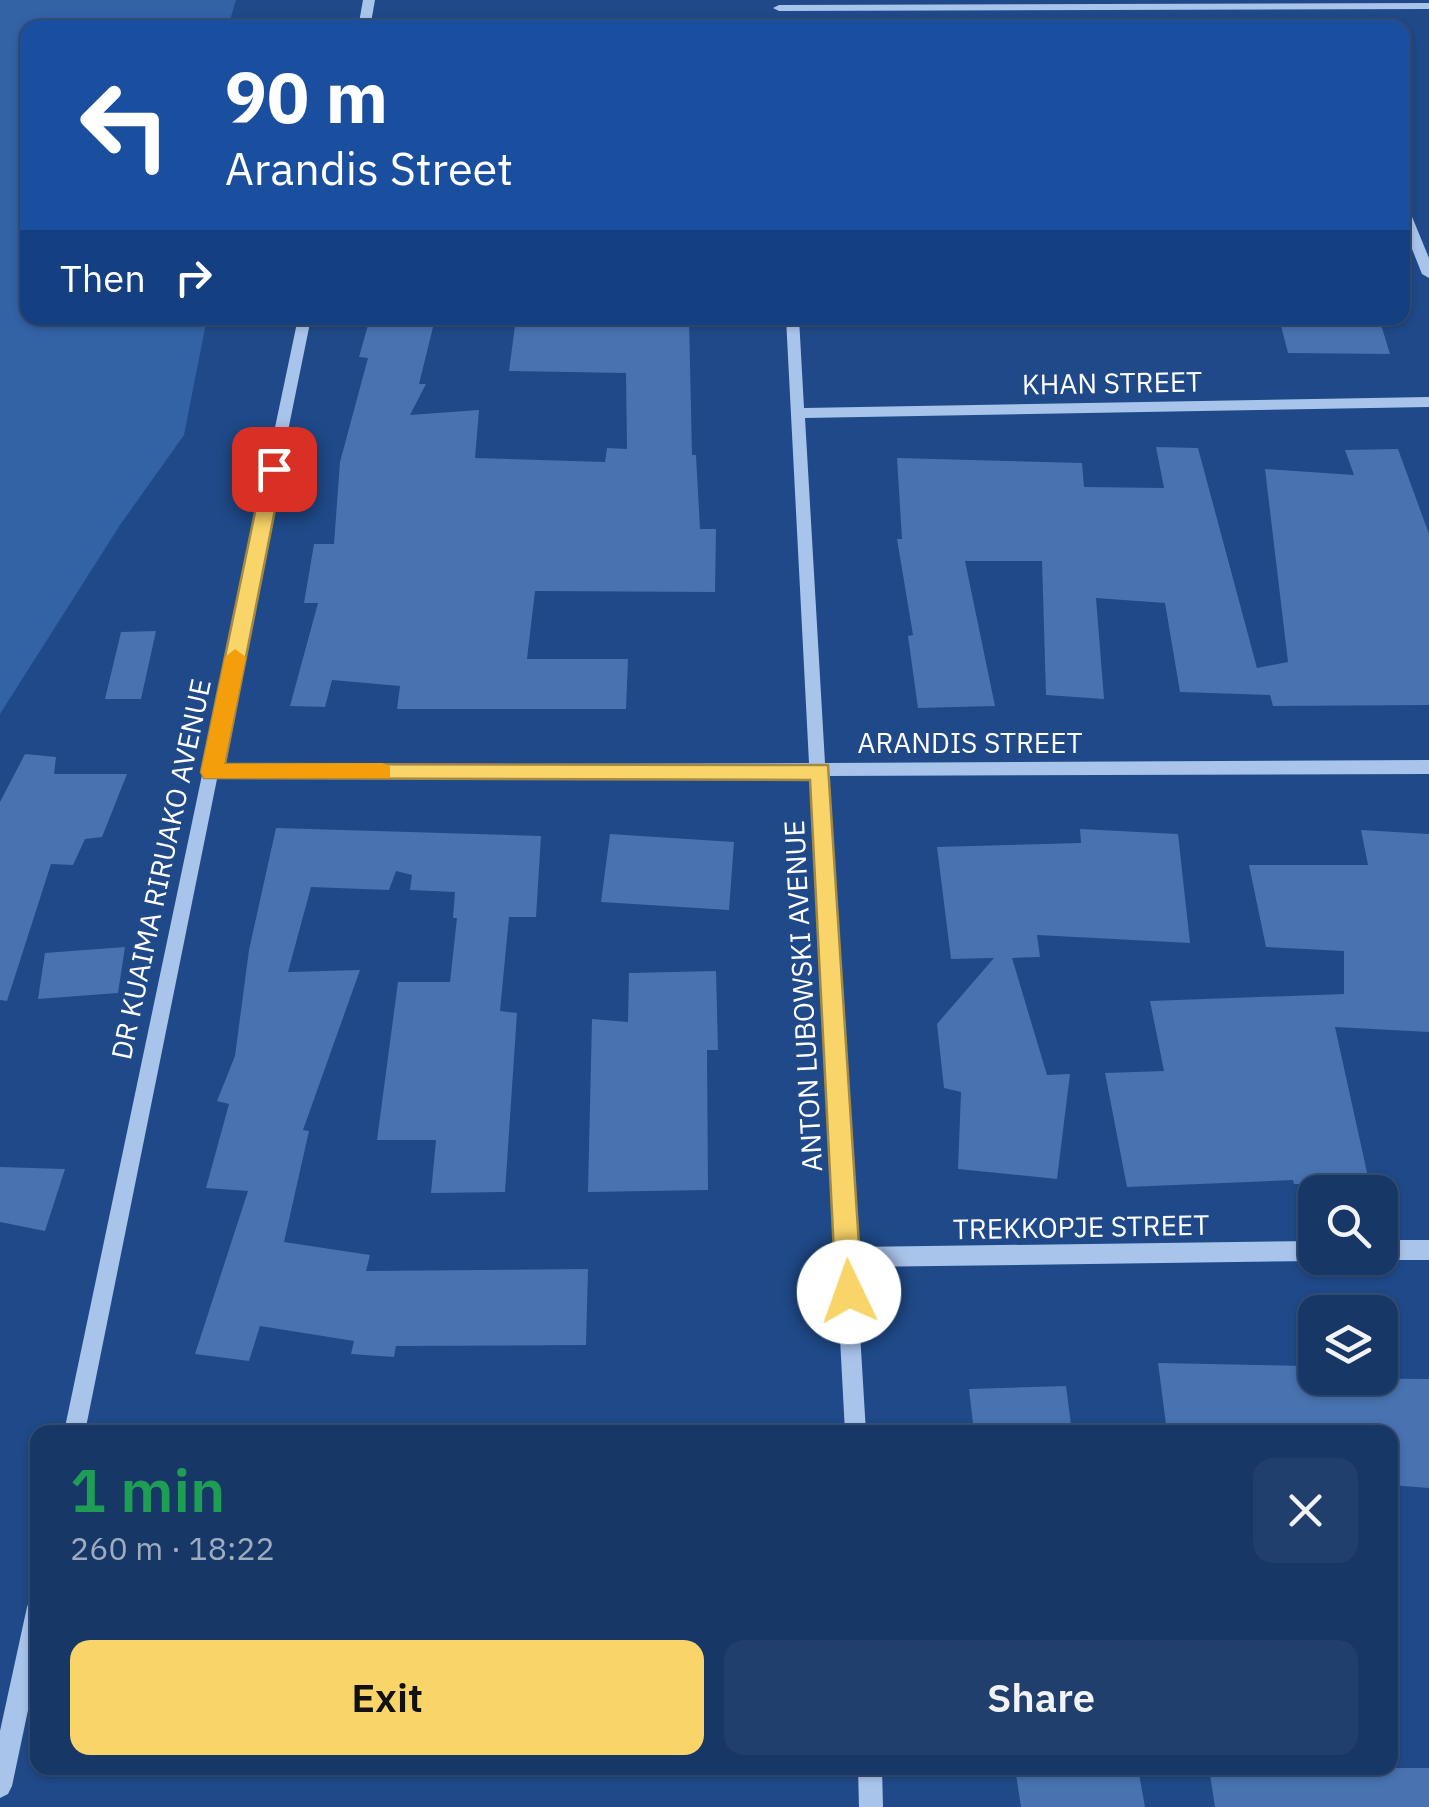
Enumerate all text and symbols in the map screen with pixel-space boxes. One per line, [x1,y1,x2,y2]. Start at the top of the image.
text: 90 m [225,51,388,142]
icon: left [60,60,190,190]
text: Arandis Street [225,139,513,197]
icon: right [166,250,221,305]
text: Then [60,253,146,302]
street label: KHAN STREET [1021,362,1203,403]
pin [232,427,317,512]
icon: arrive [247,442,302,497]
street label: DR KUAIMA RIRUAKO AVENUE [102,675,219,1063]
street label: ARANDIS STREET [858,724,1082,761]
street label: ANTON LUBOWSKI AVENUE [775,819,830,1173]
map controls [1298,1175,1398,1395]
button: search [1298,1175,1398,1275]
street label: TREKKOPJE STREET [952,1206,1210,1247]
position arrow [797,1240,901,1344]
button: layers [1298,1295,1398,1395]
text: 1 min [70,1450,225,1529]
button: close [1253,1458,1358,1563]
text: 260 m · 18:22 [70,1527,275,1569]
button: Exit [70,1640,704,1755]
button: Share [724,1640,1358,1755]

